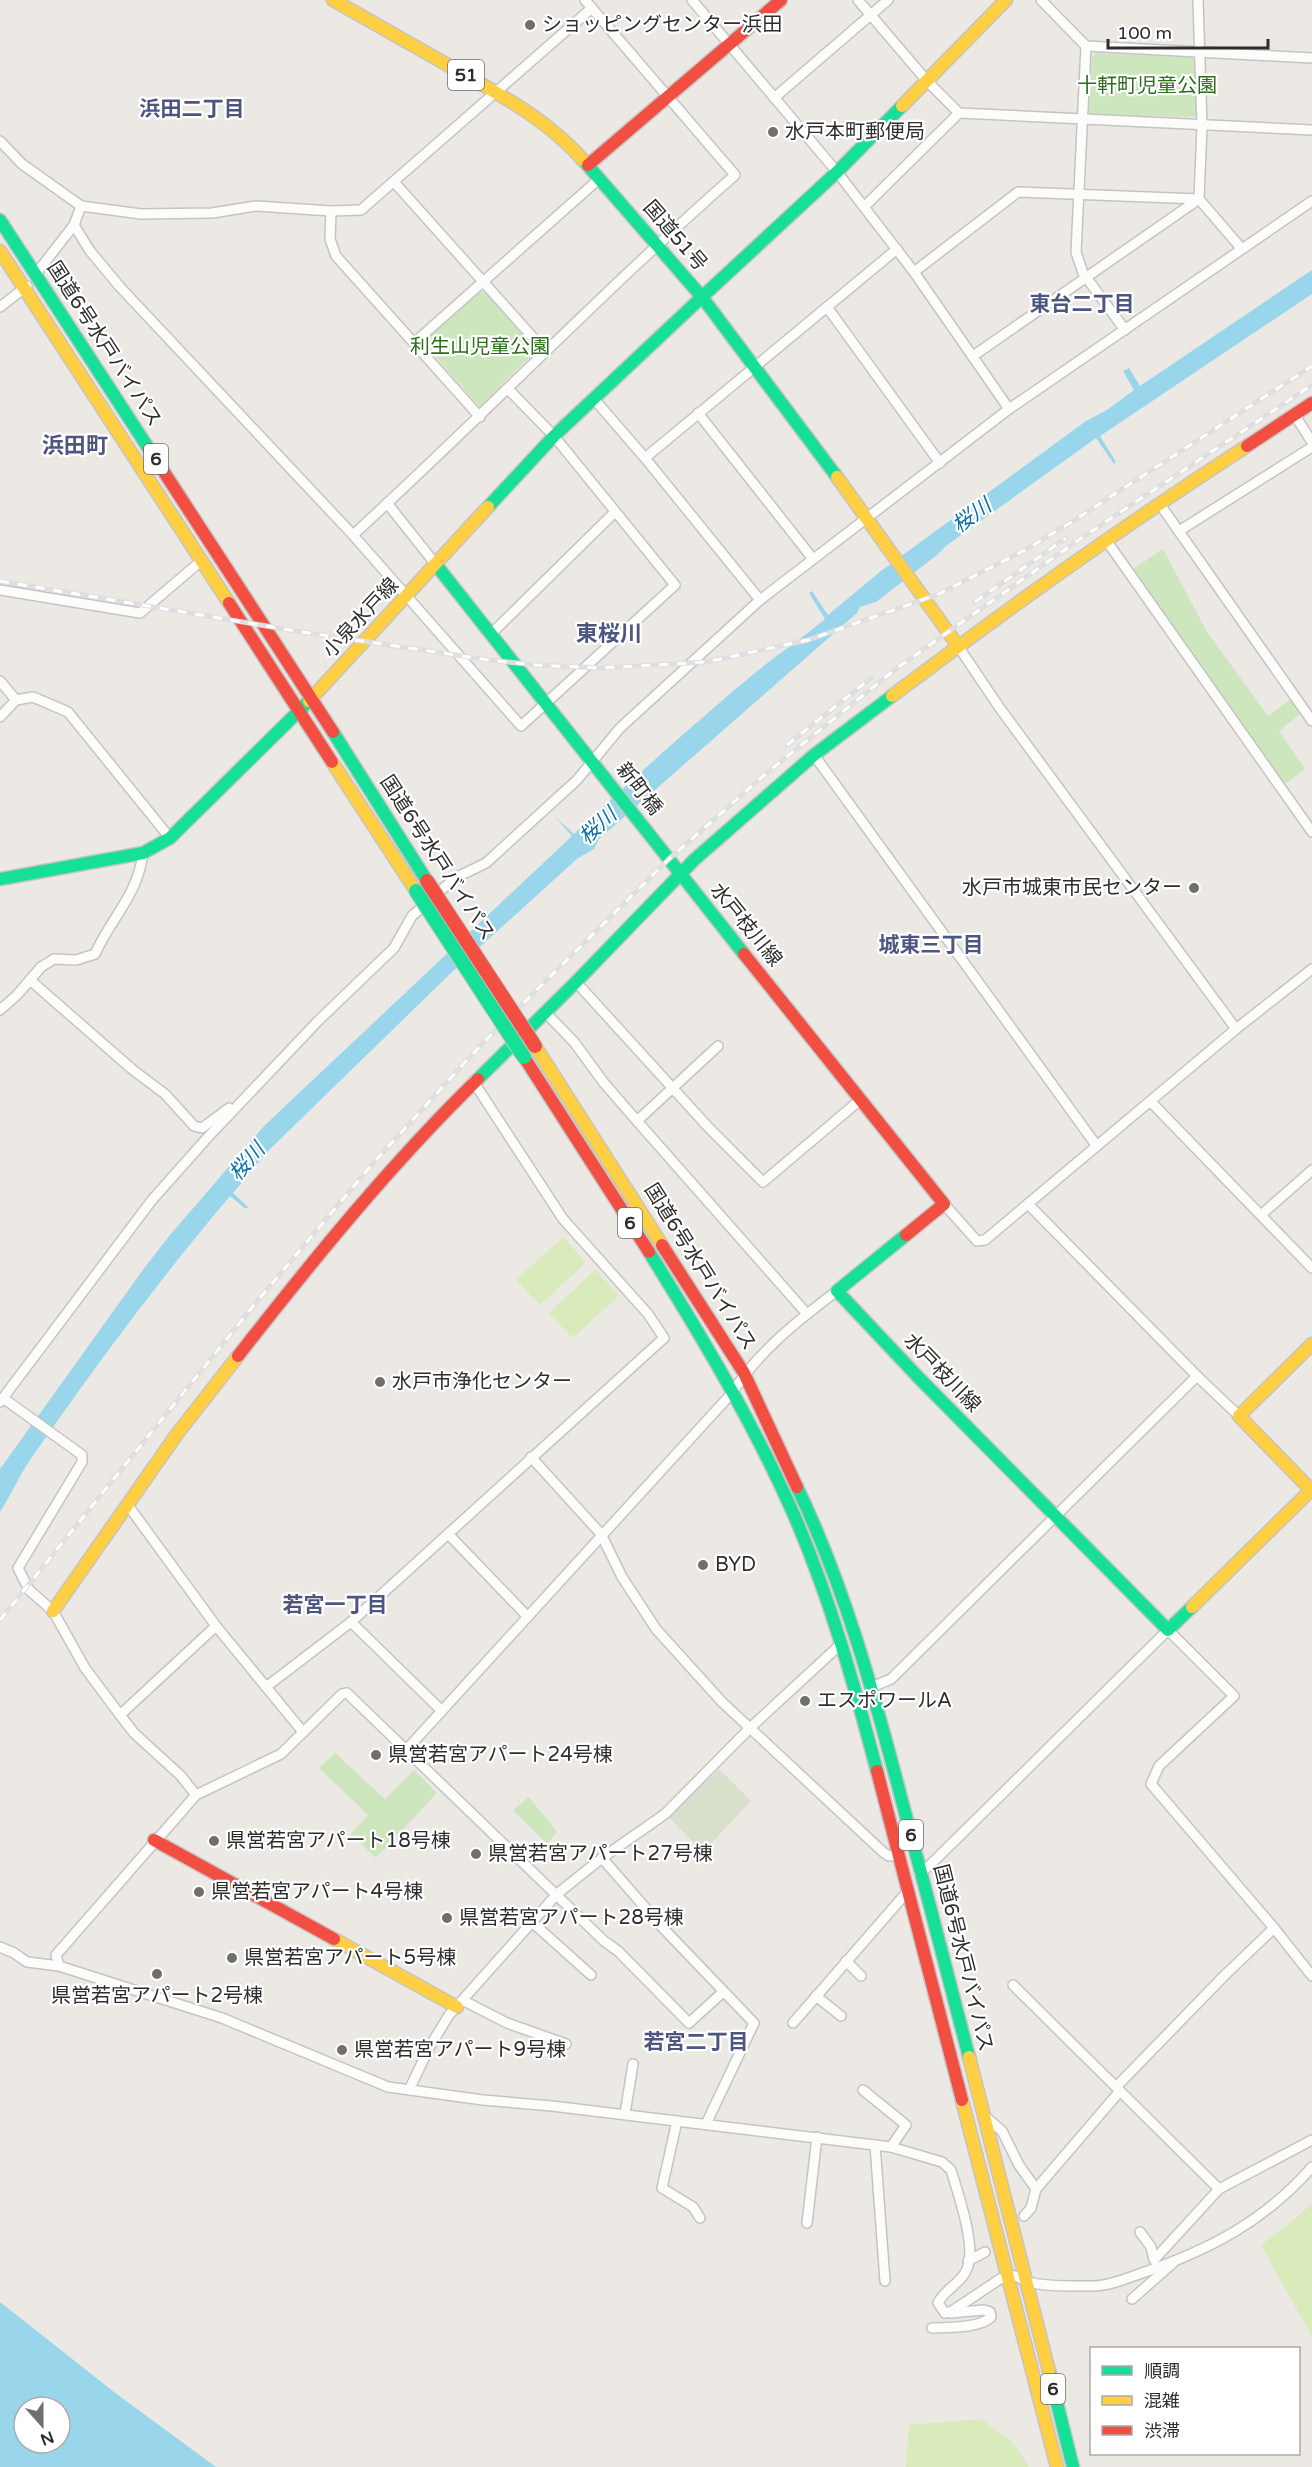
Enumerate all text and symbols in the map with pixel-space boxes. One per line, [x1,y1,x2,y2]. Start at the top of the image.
scale bar [1108,12,1268,50]
place label: ショッピングセンター浜田 [542,13,782,37]
marker: ショッピングセンター浜田 [523,18,537,32]
text: 100 m [1117,22,1172,44]
road number: 51 [448,60,484,90]
park label: 十軒町児童公園 [1077,74,1217,98]
district label: 浜田二丁目 [140,97,245,122]
place label: 水戸本町郵便局 [785,120,925,144]
marker: 水戸本町郵便局 [766,125,780,139]
street label: 国道51号 [638,196,712,276]
street label: 国道6号水戸バイパス [42,257,166,431]
district label: 東台二丁目 [1030,292,1135,317]
park label: 利生山児童公園 [410,335,550,359]
district label: 浜田町 [42,433,108,459]
road number: 6 [144,444,168,474]
water label: 桜川 [948,492,998,538]
street label: 小泉水戸線 [318,573,404,663]
district label: 東桜川 [576,621,642,647]
street label: 新町橋 [611,758,667,820]
street label: 国道6号水戸バイパス [375,771,499,945]
water label: 桜川 [574,801,623,849]
place label: 水戸市城東市民センター [962,876,1182,900]
street label: 水戸枝川線 [705,879,787,971]
marker: 水戸市城東市民センター [1187,881,1201,895]
district label: 城東三丁目 [879,933,984,958]
water label: 桜川 [224,1136,272,1186]
street label: 国道6号水戸バイパス [639,1179,761,1355]
road number: 6 [618,1208,642,1238]
street label: 水戸枝川線 [899,1329,985,1417]
place label: 水戸市浄化センター [392,1370,572,1394]
marker: 水戸市浄化センター [373,1375,387,1389]
place label: BYD [715,1553,756,1577]
marker: BYD [696,1558,710,1572]
district label: 若宮一丁目 [283,1593,388,1618]
place label: エスポワールA [817,1689,952,1713]
marker: エスポワールA [798,1694,812,1708]
place label: 県営若宮アパート24号棟 [388,1743,613,1767]
marker: 県営若宮アパート24号棟 [369,1748,383,1762]
road number: 6 [899,1820,923,1850]
place label: 県営若宮アパート18号棟 [226,1829,451,1853]
marker: 県営若宮アパート18号棟 [207,1834,221,1848]
place label: 県営若宮アパート27号棟 [488,1842,713,1866]
marker: 県営若宮アパート27号棟 [469,1847,483,1861]
street label: 国道6号水戸バイパス [928,1862,998,2054]
place label: 県営若宮アパート4号棟 [211,1880,423,1904]
marker: 県営若宮アパート4号棟 [192,1885,206,1899]
place label: 県営若宮アパート28号棟 [459,1906,684,1930]
marker: 県営若宮アパート28号棟 [440,1911,454,1925]
place label: 県営若宮アパート5号棟 [244,1946,456,1970]
marker: 県営若宮アパート5号棟 [225,1951,239,1965]
marker: 県営若宮アパート2号棟 [150,1967,164,1981]
place label: 県営若宮アパート2号棟 [51,1984,263,2008]
district label: 若宮二丁目 [644,2030,749,2055]
place label: 県営若宮アパート9号棟 [354,2038,566,2062]
marker: 県営若宮アパート9号棟 [335,2043,349,2057]
legend [1090,2347,1300,2455]
text: 順調 [1144,2360,1180,2382]
road number: 6 [1041,2374,1065,2404]
text: 混雑 [1144,2390,1180,2412]
north arrow [12,2395,72,2455]
text: 渋滞 [1144,2420,1180,2442]
text: N [37,2426,57,2450]

